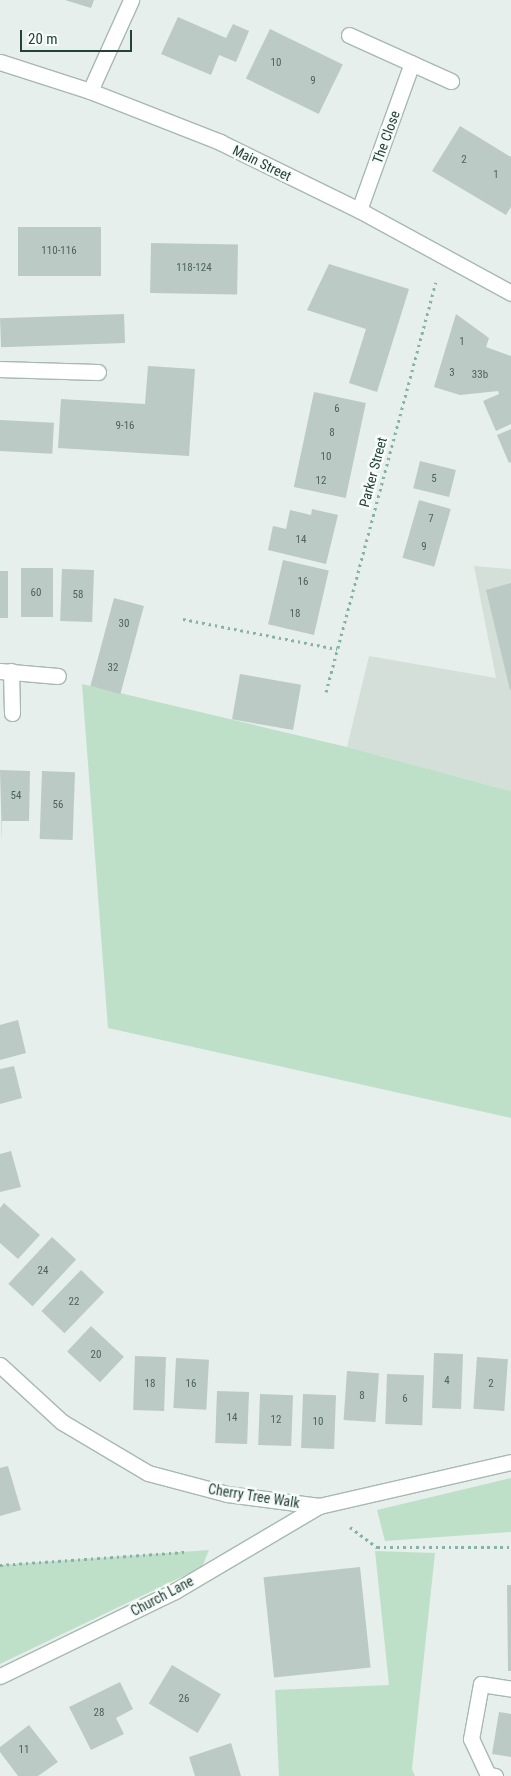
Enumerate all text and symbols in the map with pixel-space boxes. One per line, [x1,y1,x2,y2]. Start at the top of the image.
scale bar [22,20,135,52]
text: 20 m [28,30,58,48]
house number: 10 [271,56,281,70]
house number: 9 [310,74,316,88]
street label: The Close [369,108,403,166]
street label: Main Street [230,142,294,184]
house number: 2 [461,153,467,167]
house number: 1 [493,168,499,182]
house number: 110-116 [41,244,77,258]
house number: 118-124 [176,261,212,275]
house number: 1 [459,335,465,349]
house number: 3 [449,366,455,380]
house number: 33b [472,368,488,382]
house number: 6 [334,402,340,416]
house number: 9-16 [115,419,135,433]
house number: 8 [329,426,335,440]
street label: Parker Street [356,435,390,509]
house number: 10 [321,450,331,464]
house number: 5 [431,472,437,486]
house number: 12 [316,474,326,488]
house number: 7 [428,512,434,526]
house number: 14 [296,533,306,547]
house number: 9 [421,540,427,554]
house number: 16 [298,575,308,589]
house number: 60 [31,586,41,600]
house number: 58 [73,588,83,602]
house number: 18 [290,607,300,621]
house number: 30 [119,617,129,631]
house number: 32 [108,661,118,675]
house number: 54 [11,789,21,803]
house number: 56 [53,798,63,812]
house number: 24 [38,1264,48,1278]
house number: 22 [69,1295,79,1309]
house number: 20 [91,1348,101,1362]
house number: 4 [444,1374,450,1388]
house number: 18 [145,1377,155,1391]
house number: 16 [186,1377,196,1391]
house number: 2 [488,1377,494,1391]
house number: 8 [359,1389,365,1403]
house number: 6 [402,1392,408,1406]
house number: 14 [227,1411,237,1425]
house number: 12 [271,1413,281,1427]
house number: 10 [313,1415,323,1429]
street label: Cherry Tree Walk [207,1480,301,1512]
street label: Church Lane [128,1572,196,1620]
house number: 26 [179,1692,189,1706]
house number: 28 [94,1706,104,1720]
house number: 11 [19,1743,29,1757]

